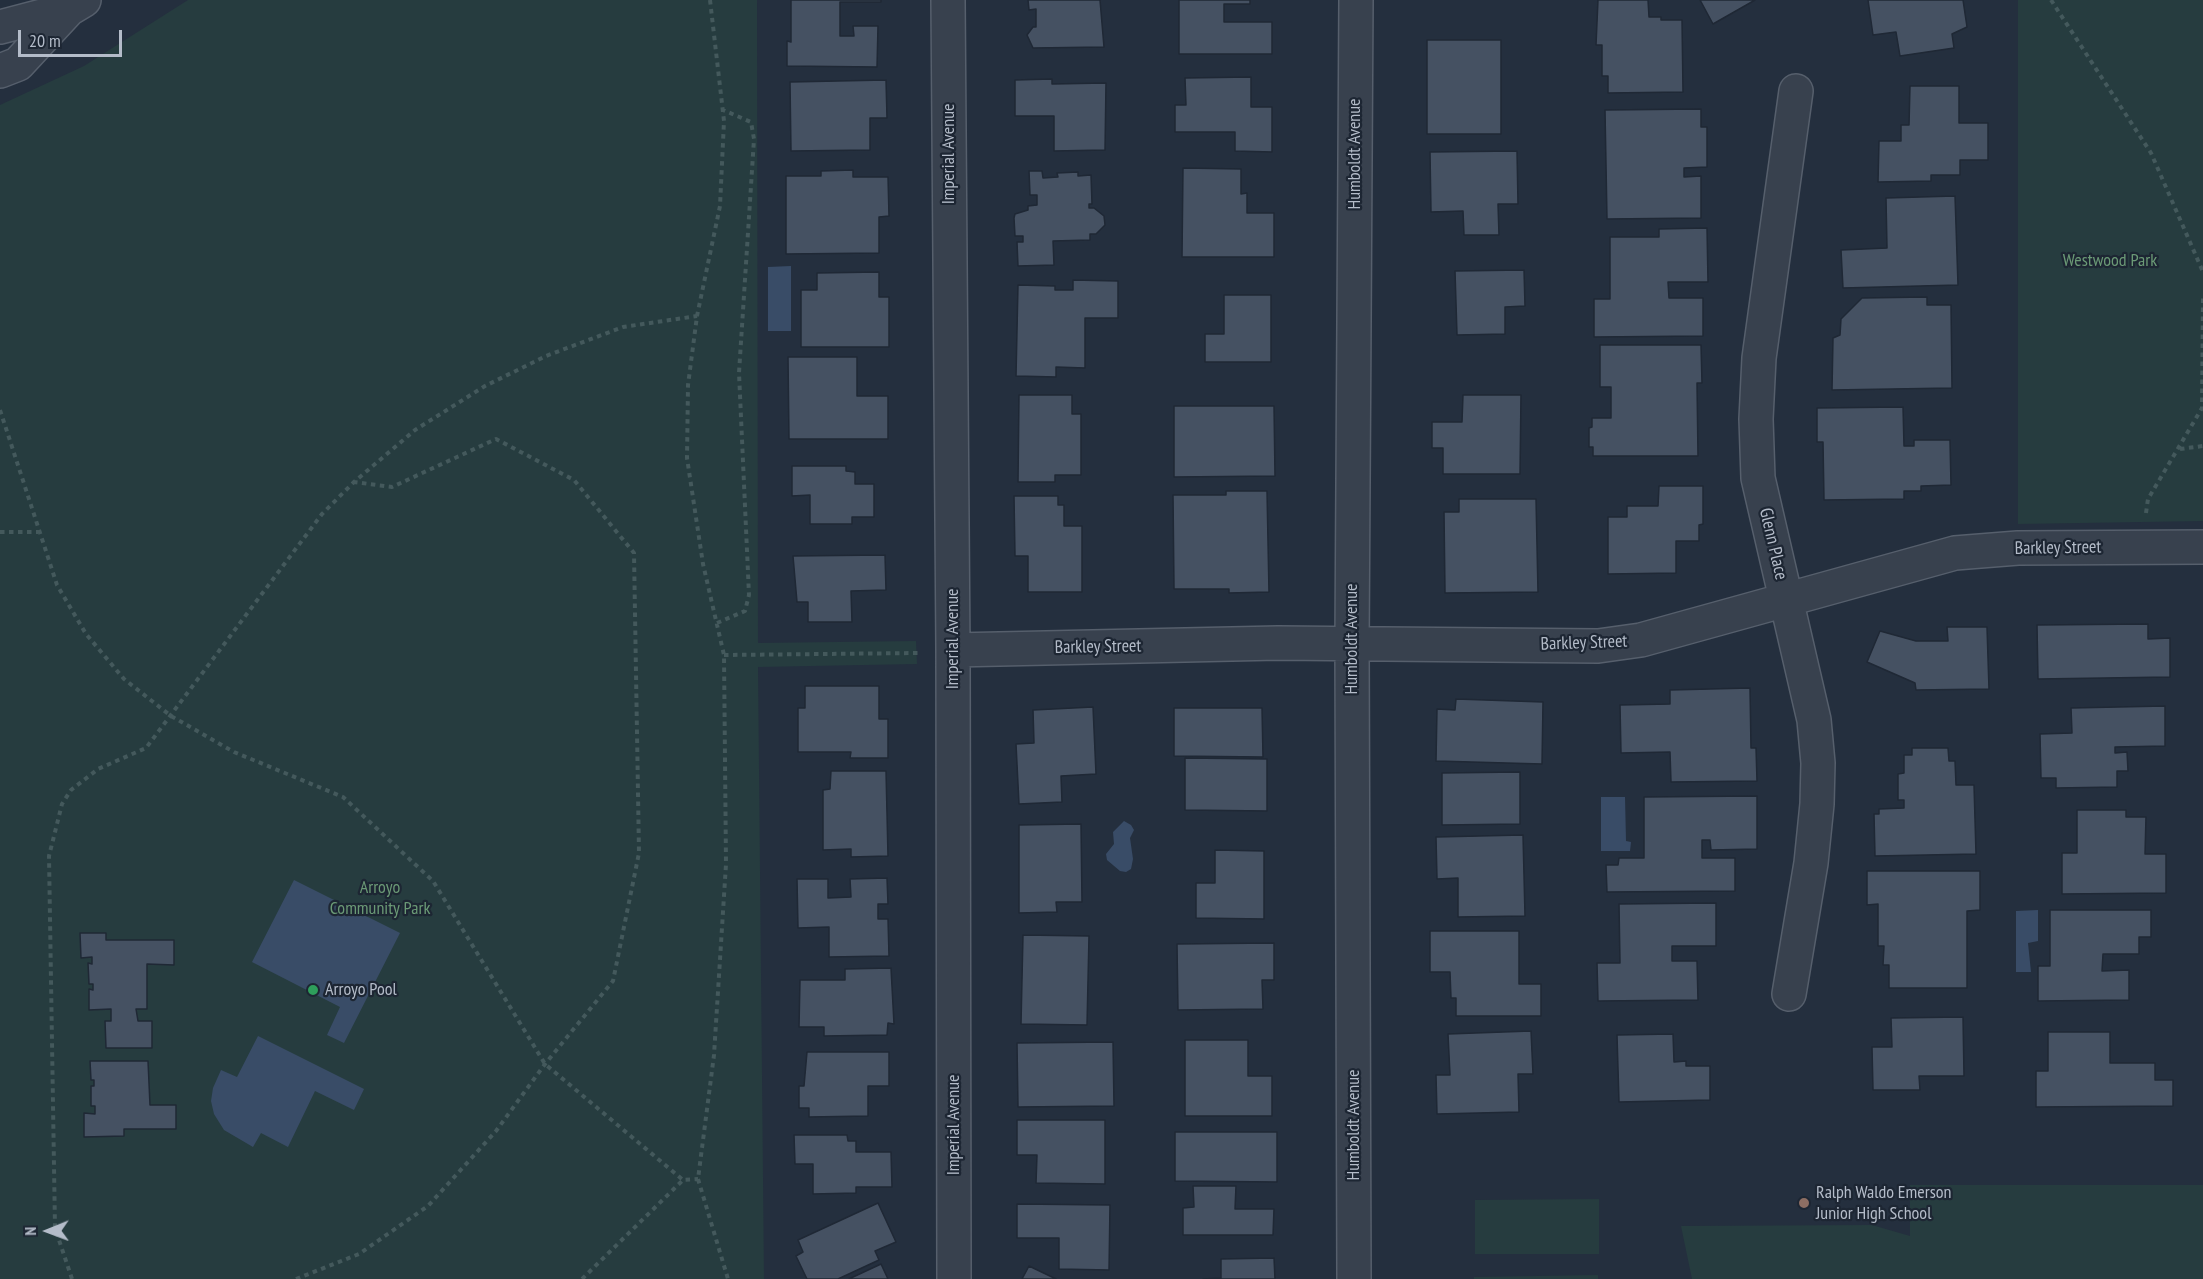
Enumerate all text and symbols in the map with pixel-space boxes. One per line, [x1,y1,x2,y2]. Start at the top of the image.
scale bar [21,18,124,56]
text: 20 m [29,29,61,52]
street label: Humboldt Avenue [1344,98,1366,210]
street label: Imperial Avenue [938,104,960,204]
park label: Westwood Park [2063,250,2157,272]
street label: Glenn Place [1754,506,1792,582]
street label: Barkley Street [2014,536,2102,560]
street label: Humboldt Avenue [1341,583,1363,695]
street label: Imperial Avenue [942,589,964,689]
street label: Barkley Street [1540,631,1628,655]
street label: Barkley Street [1054,635,1142,659]
park label: Arroyo Community Park [330,877,430,920]
place label: Arroyo Pool [325,979,397,1001]
marker: Arroyo Pool [306,983,320,997]
street label: Humboldt Avenue [1343,1069,1365,1181]
street label: Imperial Avenue [943,1075,965,1175]
place label: Ralph Waldo Emerson Junior High School [1816,1182,1951,1224]
marker: Ralph Waldo Emerson Junior High School [1797,1196,1811,1210]
north arrow [18,1201,78,1261]
text: N [20,1227,40,1236]

